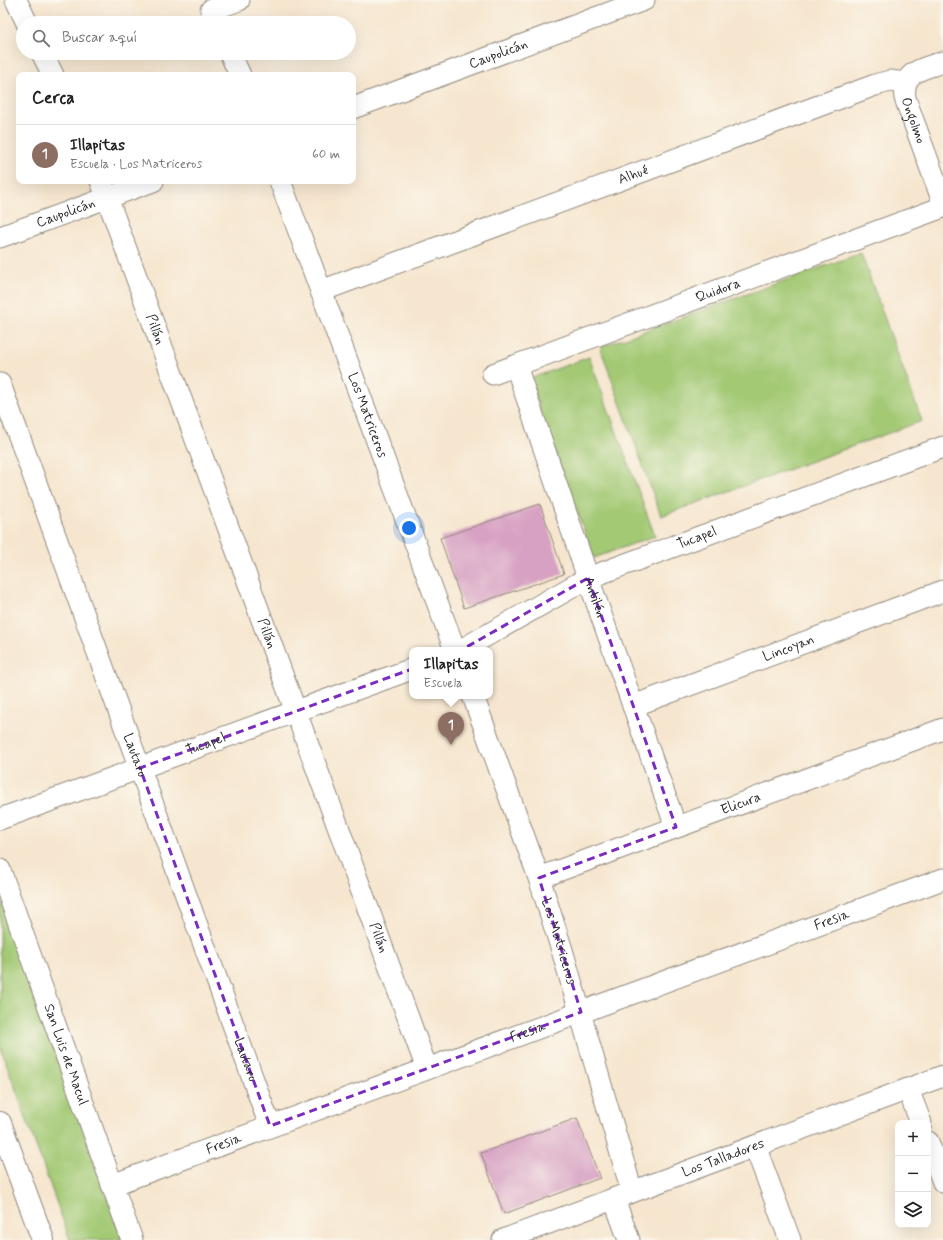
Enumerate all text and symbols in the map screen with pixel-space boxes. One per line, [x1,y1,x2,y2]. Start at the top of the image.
search box [16,16,356,60]
icon: search [30,27,52,49]
text: Buscar aquí [62,28,137,48]
street label: Caupolicán [466,35,530,73]
text: Cerca [32,87,75,109]
street label: Ongolmo [897,95,930,146]
text: Illapitas [70,136,125,156]
text: 1 [42,146,48,163]
text: 60 m [312,146,340,163]
text: Escuela · Los Matriceros [70,156,202,173]
street label: Alhué [615,161,651,189]
street label: Caupolicán [34,194,98,232]
street label: Quidora [693,274,743,307]
street label: Pillán [142,312,169,347]
street label: Los Matriceros [343,370,391,460]
your location [399,518,419,538]
street label: Tucapel [674,522,719,553]
street label: Antilén [579,574,610,620]
street label: Pillán [253,616,281,651]
street label: Lincoyan [760,630,817,666]
popup [409,647,493,699]
text: Illapitas [424,655,478,675]
text: Escuela [424,675,463,692]
pin: 1 [438,712,464,745]
street label: Tucapel [183,729,228,760]
street label: Lautaro [119,731,151,780]
street label: Elicura [718,788,763,819]
street label: Los Matriceros [537,896,581,987]
street label: Fresia [812,905,853,935]
street label: Pillán [365,920,393,955]
street label: San Luis de Macul [40,1002,92,1108]
street label: Fresia [507,1017,548,1047]
street label: Lautaro [230,1035,262,1084]
map controls [895,1120,931,1228]
button: + [895,1120,931,1156]
street label: Fresia [203,1129,244,1159]
street label: Los Talladores [680,1134,767,1181]
button: − [895,1156,931,1192]
button: layers [895,1192,931,1228]

